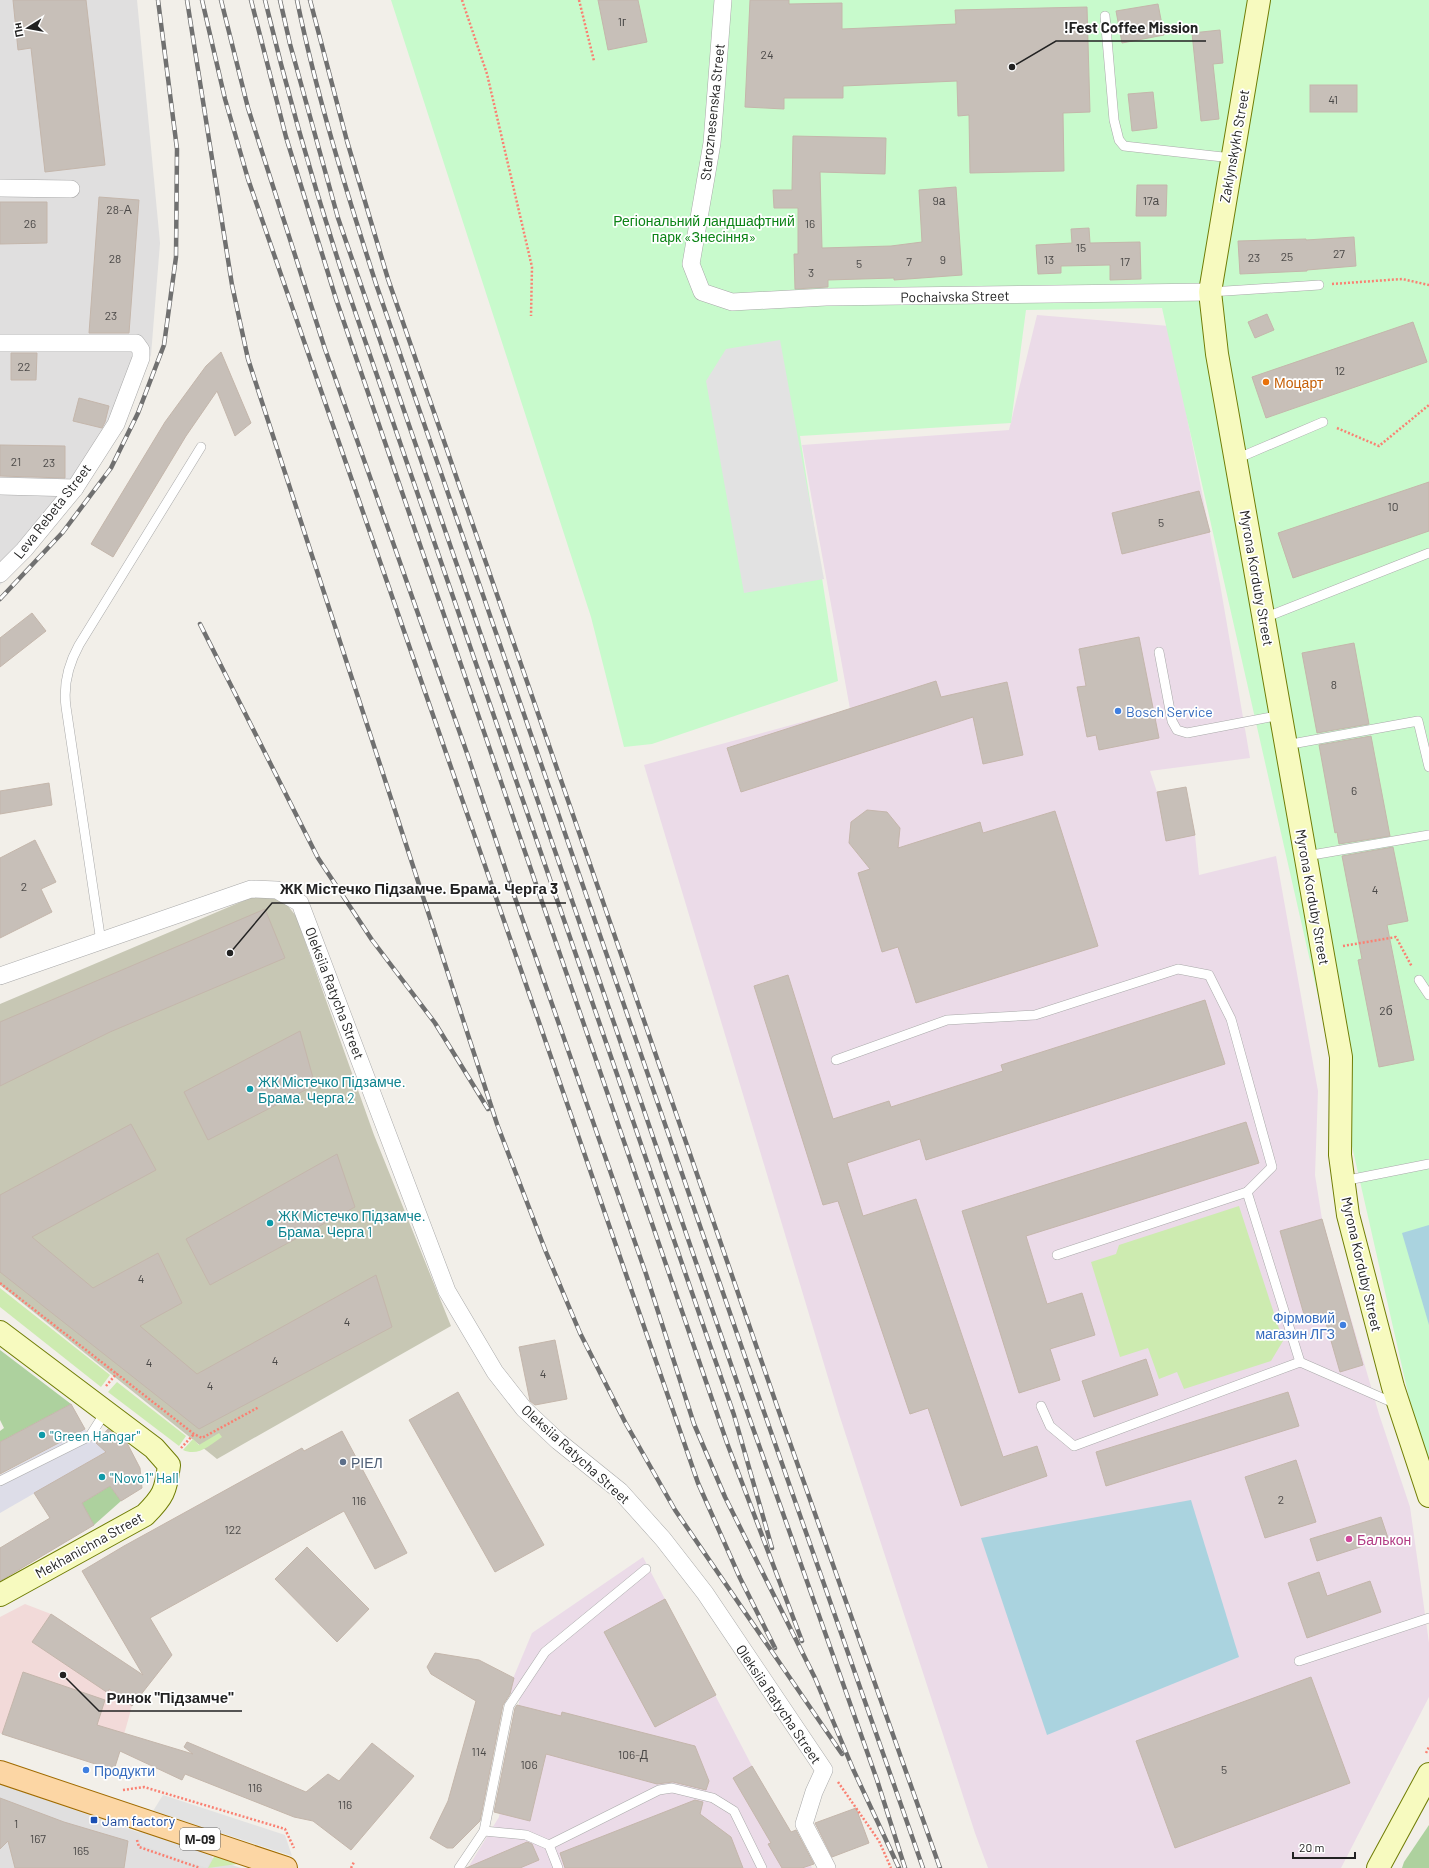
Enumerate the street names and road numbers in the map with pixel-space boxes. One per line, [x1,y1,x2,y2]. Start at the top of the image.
street label: Staroznesenska Street [696,43,728,181]
street label: Zaklynskykh Street [1216,88,1252,204]
street label: Pochaivska Street [900,287,1010,305]
street label: Leva Rebeta Street [10,460,94,562]
street label: Myrona Korduby Street [1237,509,1277,647]
street label: Myrona Korduby Street [1293,828,1333,966]
street label: Oleksiia Ratycha Street [302,925,368,1061]
street label: Myrona Korduby Street [1338,1195,1386,1333]
street label: Oleksiia Ratycha Street [518,1401,634,1507]
street label: Mekhanichna Street [32,1508,146,1582]
street label: Oleksiia Ratycha Street [733,1641,825,1767]
road number: М-09 [180,1828,220,1850]

